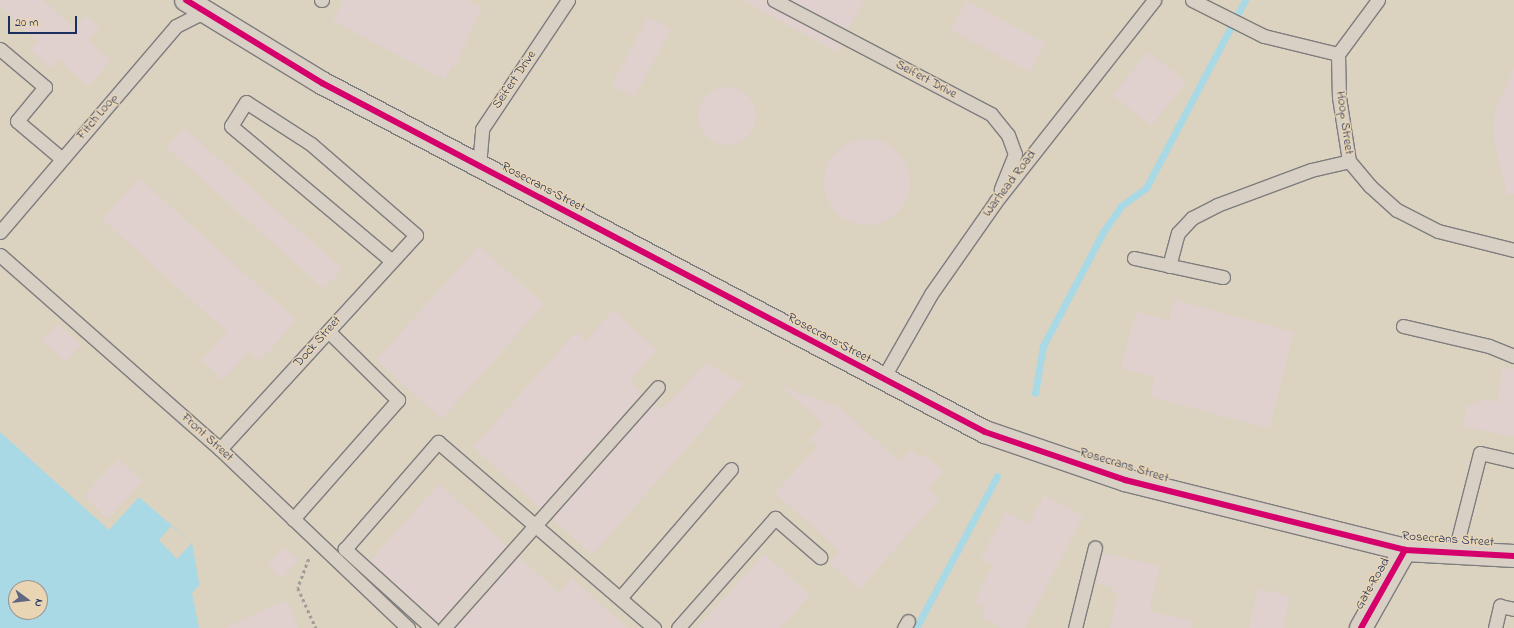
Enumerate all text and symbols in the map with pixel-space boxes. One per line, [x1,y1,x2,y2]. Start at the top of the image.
scale bar [10,8,79,34]
text: 20 m [15,14,38,32]
street label: Seifert Drive [490,48,540,112]
street label: Seifert Drive [893,57,959,103]
street label: Hoop Street [1332,90,1356,156]
street label: Fitch Loop [74,91,122,143]
street label: Warhead Road [980,148,1040,220]
street label: Rosecrans Street [499,159,587,217]
street label: Rosecrans Street [785,310,873,368]
street label: Dock Street [291,313,345,371]
street label: Front Street [178,410,236,466]
street label: Rosecrans Street [1078,445,1170,487]
street label: Rosecrans Street [1401,529,1495,551]
street label: Gate Road [1352,555,1394,613]
north arrow [8,580,48,620]
text: N [30,597,47,609]

